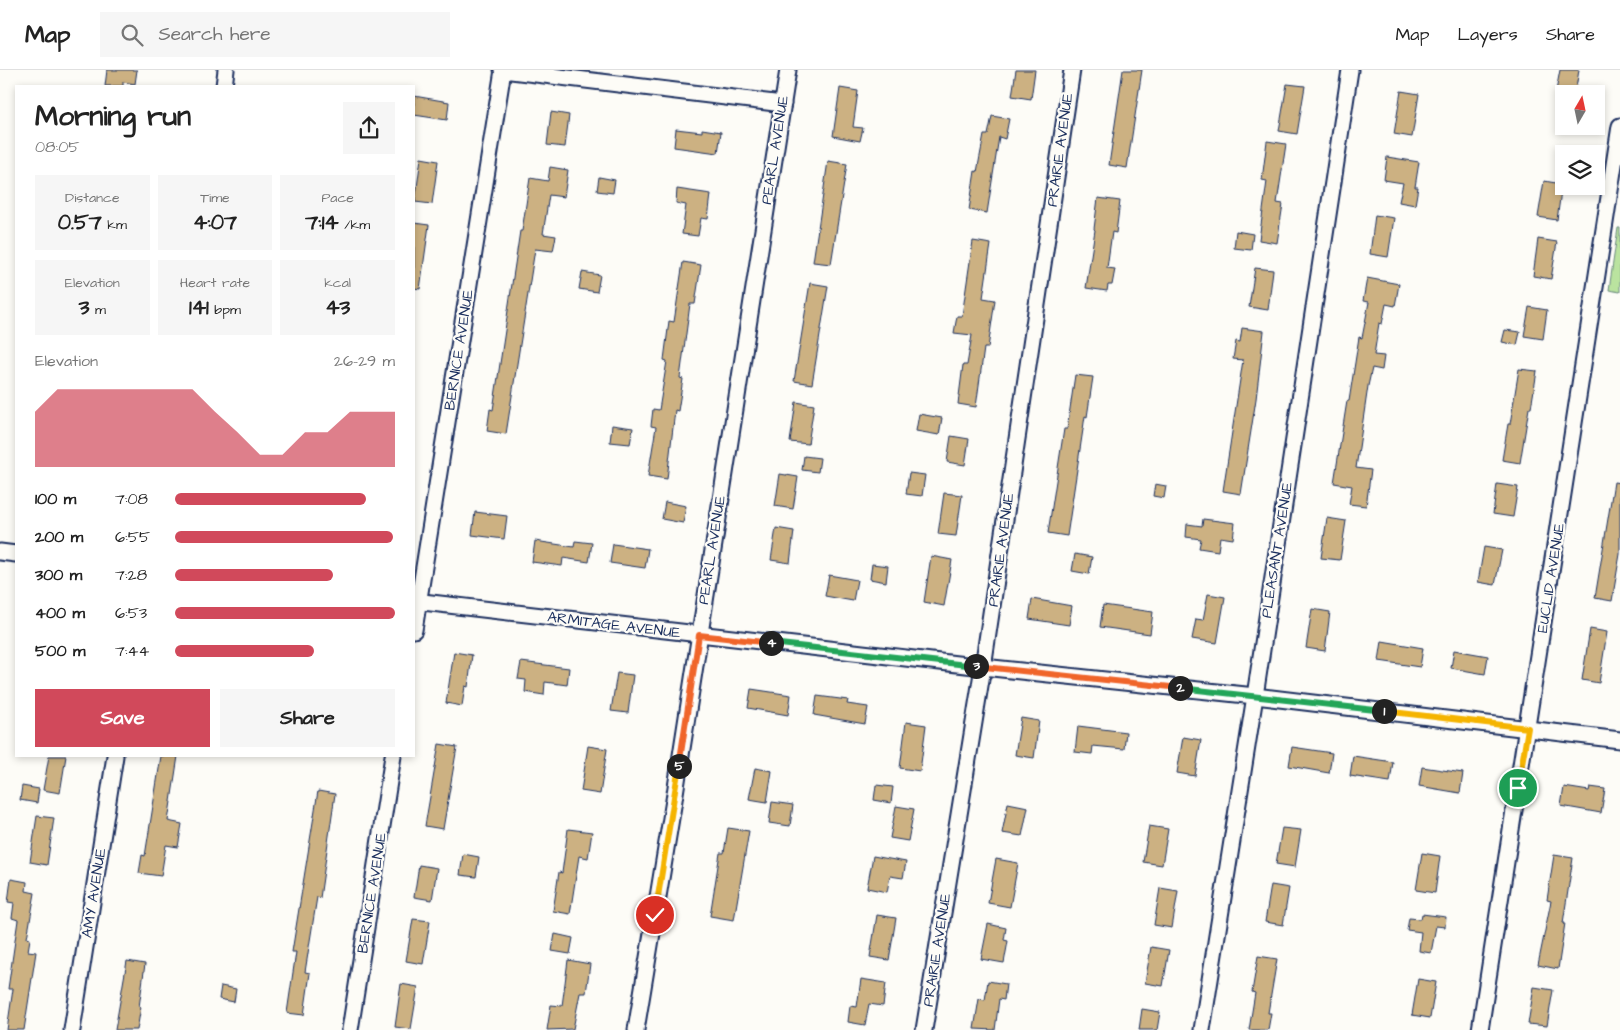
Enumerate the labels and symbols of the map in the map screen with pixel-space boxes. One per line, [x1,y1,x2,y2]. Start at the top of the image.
north arrow [1555,85,1605,135]
street label: PRAIRIE AVENUE [1042,92,1078,208]
street label: PEARL AVENUE [756,94,794,206]
street label: BERNICE AVENUE [439,288,479,412]
street label: PLEASANT AVENUE [1256,481,1298,619]
street label: PRAIRIE AVENUE [983,492,1019,608]
street label: PEARL AVENUE [693,494,731,606]
street label: EUCLID AVENUE [1532,521,1570,634]
street label: ARMITAGE AVENUE [546,606,682,644]
pin: 4 [758,630,784,656]
pin: 3 [964,654,988,678]
pin: 2 [1168,676,1192,700]
pin: 1 [1372,698,1396,724]
pin: 5 [666,754,692,778]
pin [1497,767,1539,809]
street label: BERNICE AVENUE [352,831,392,955]
street label: AMY AVENUE [77,846,111,939]
street label: PRAIRIE AVENUE [918,892,956,1008]
pin [634,894,676,936]

